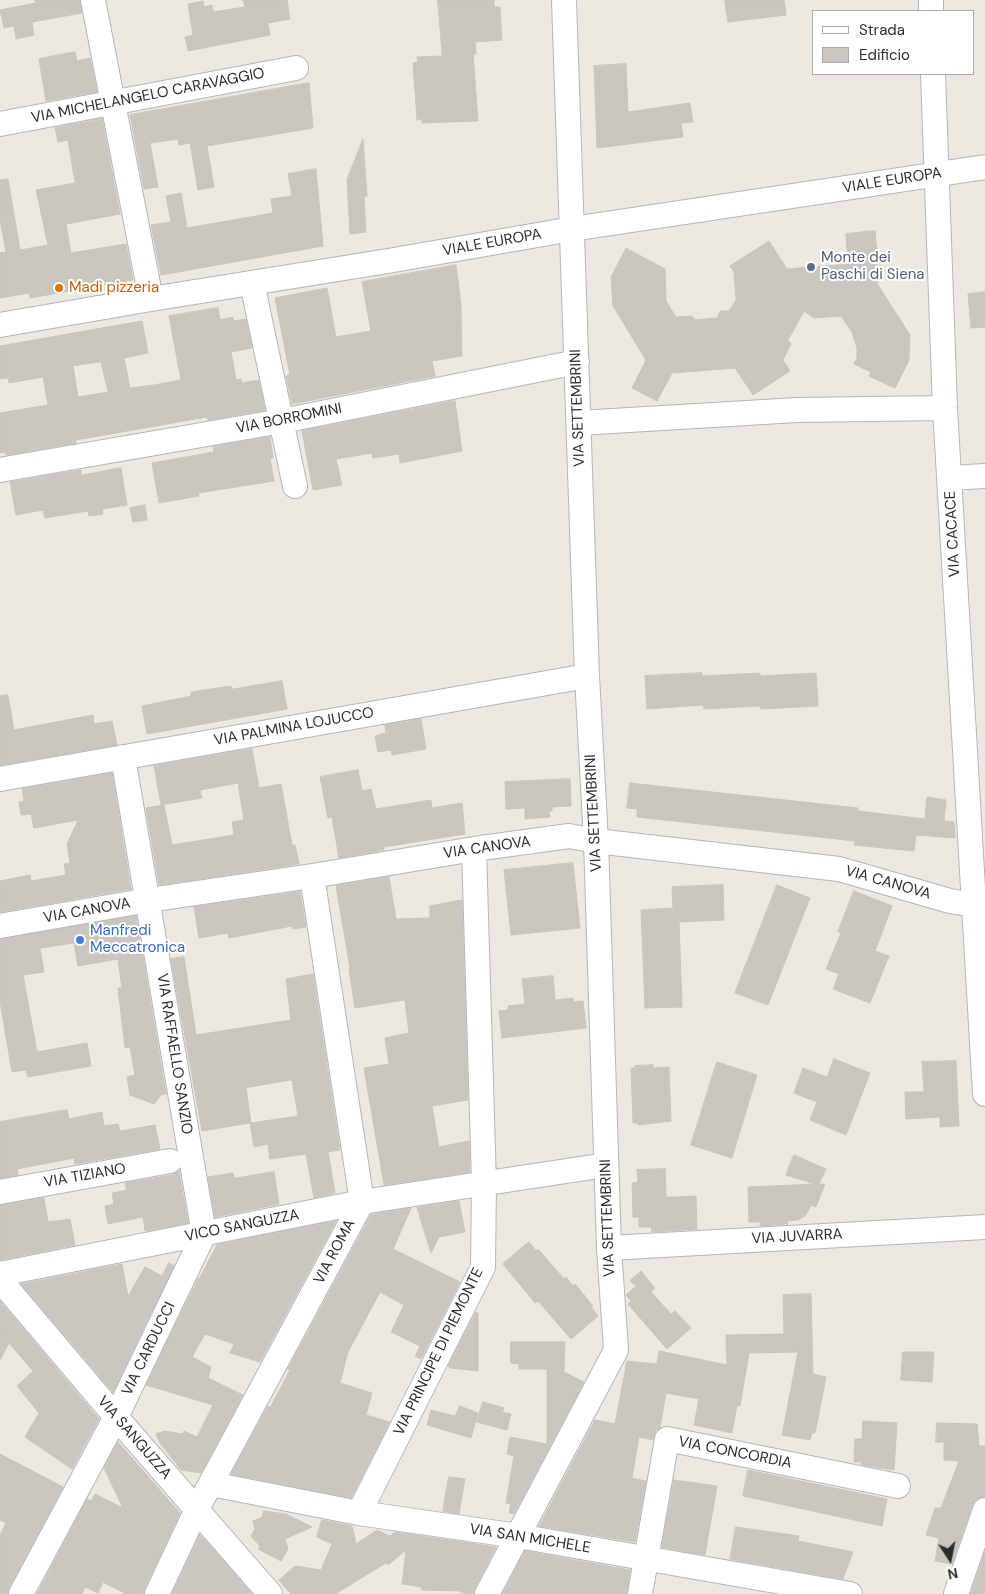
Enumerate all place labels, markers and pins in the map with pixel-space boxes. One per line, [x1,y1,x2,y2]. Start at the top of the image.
place label: Monte dei Paschi di Siena [821,249,924,284]
marker: Monte dei Paschi di Siena [805,261,817,273]
place label: Madì pizzeria [69,279,159,297]
marker: Madì pizzeria [53,282,65,294]
place label: Manfredi Meccatronica [90,922,185,957]
marker: Manfredi Meccatronica [74,934,86,946]

